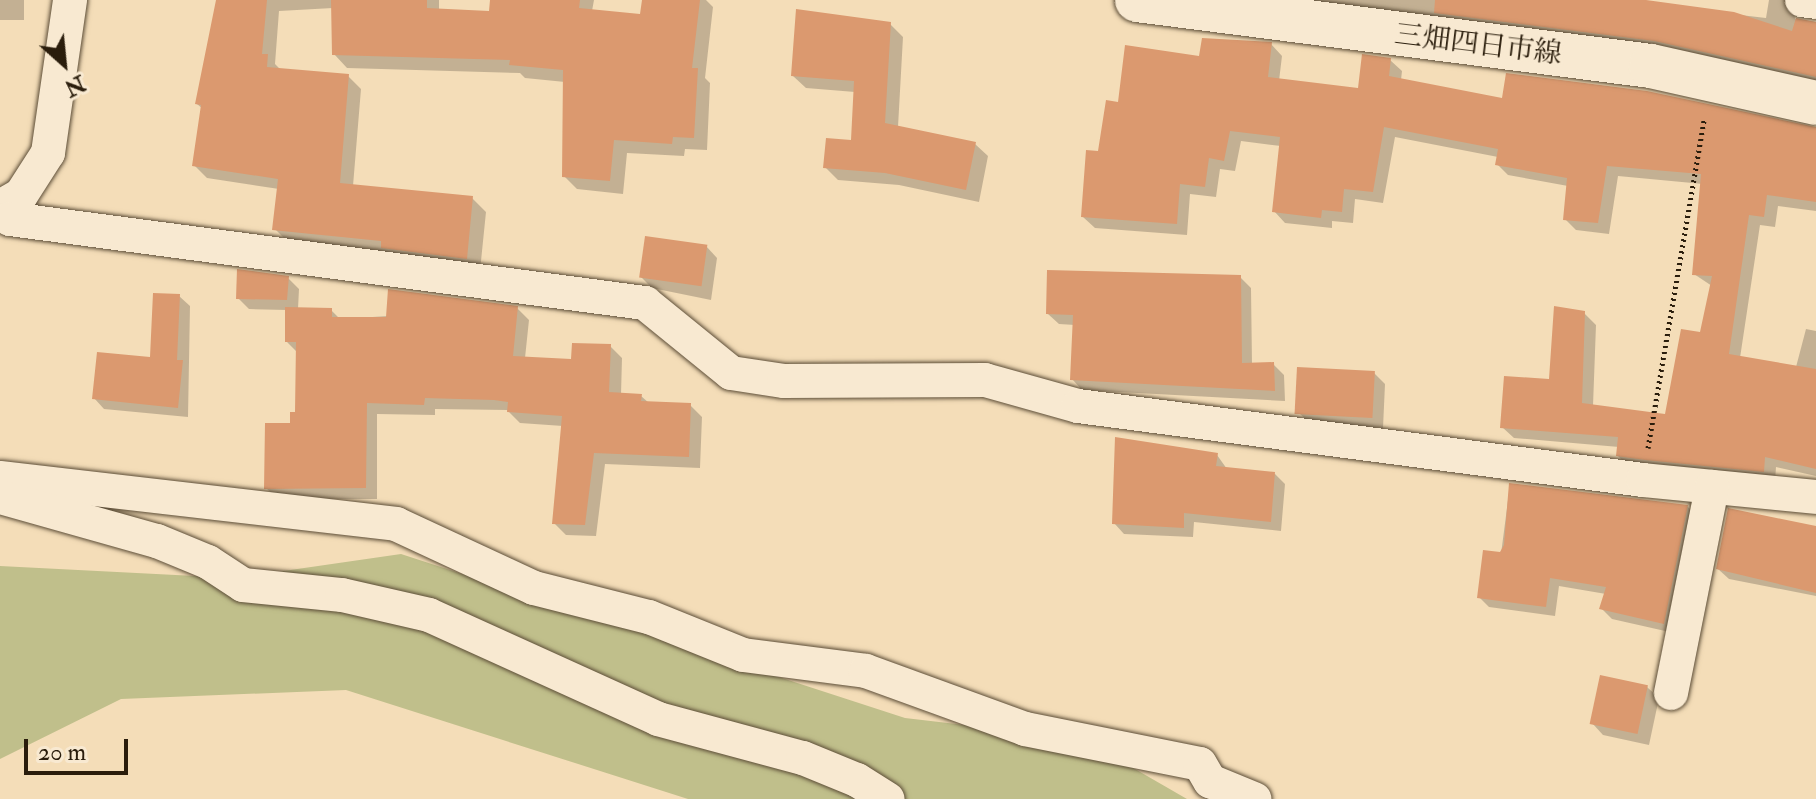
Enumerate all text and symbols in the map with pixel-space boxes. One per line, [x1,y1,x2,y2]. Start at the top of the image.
street label: 三畑四日市線 [1393,18,1563,72]
north arrow [24,24,104,104]
text: N [60,68,90,102]
scale bar [28,723,132,773]
text: 20 m [38,737,86,768]

